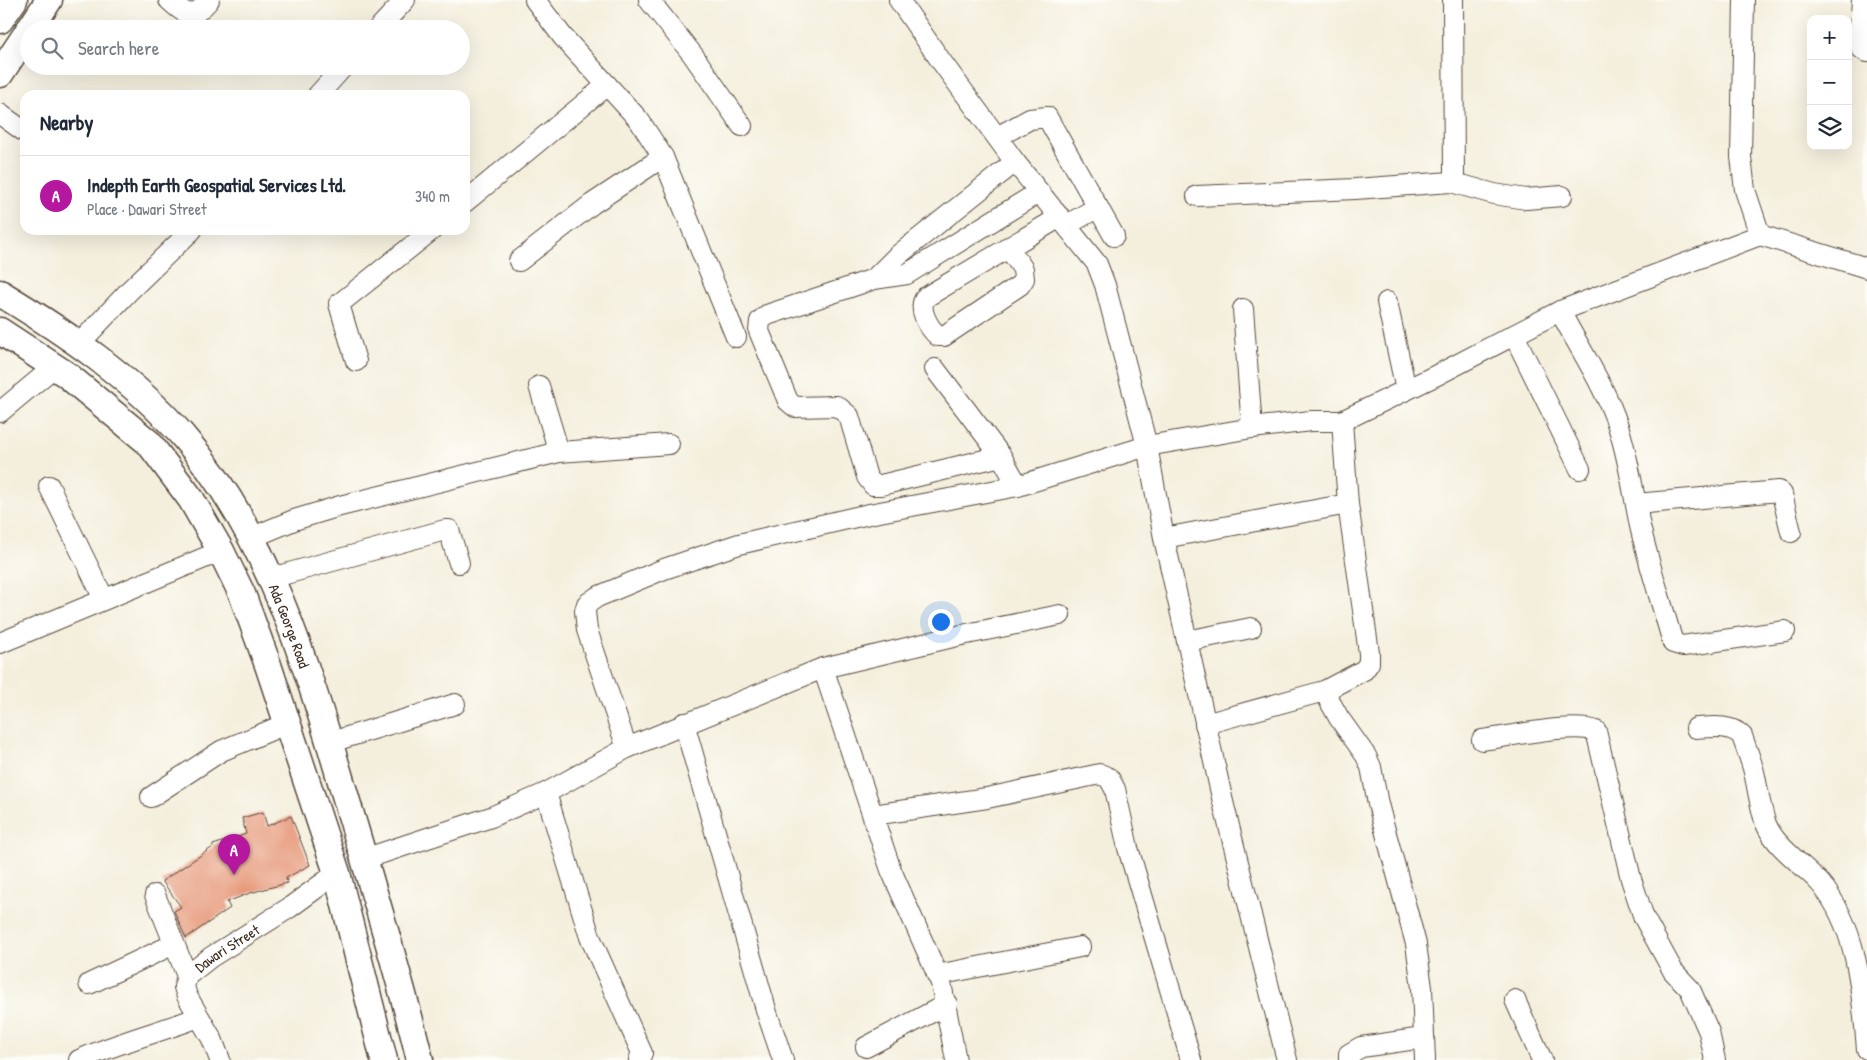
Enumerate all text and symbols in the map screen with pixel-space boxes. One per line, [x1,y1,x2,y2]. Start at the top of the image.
map controls [1807,15,1852,150]
button: + [1807,15,1852,60]
search box [20,20,470,75]
icon: search [38,34,66,62]
text: Search here [78,35,159,61]
button: − [1807,60,1852,105]
button: layers [1807,105,1852,150]
text: Nearby [40,108,93,137]
text: Indepth Earth Geospatial Services Ltd. [87,172,346,198]
text: A [52,185,60,207]
text: 340 m [415,185,450,207]
text: Place · Dawari Street [87,198,207,220]
street label: Ada George Road [264,580,315,671]
your location [928,609,954,635]
pin: A [218,834,250,875]
street label: Dawari Street [190,918,264,977]

